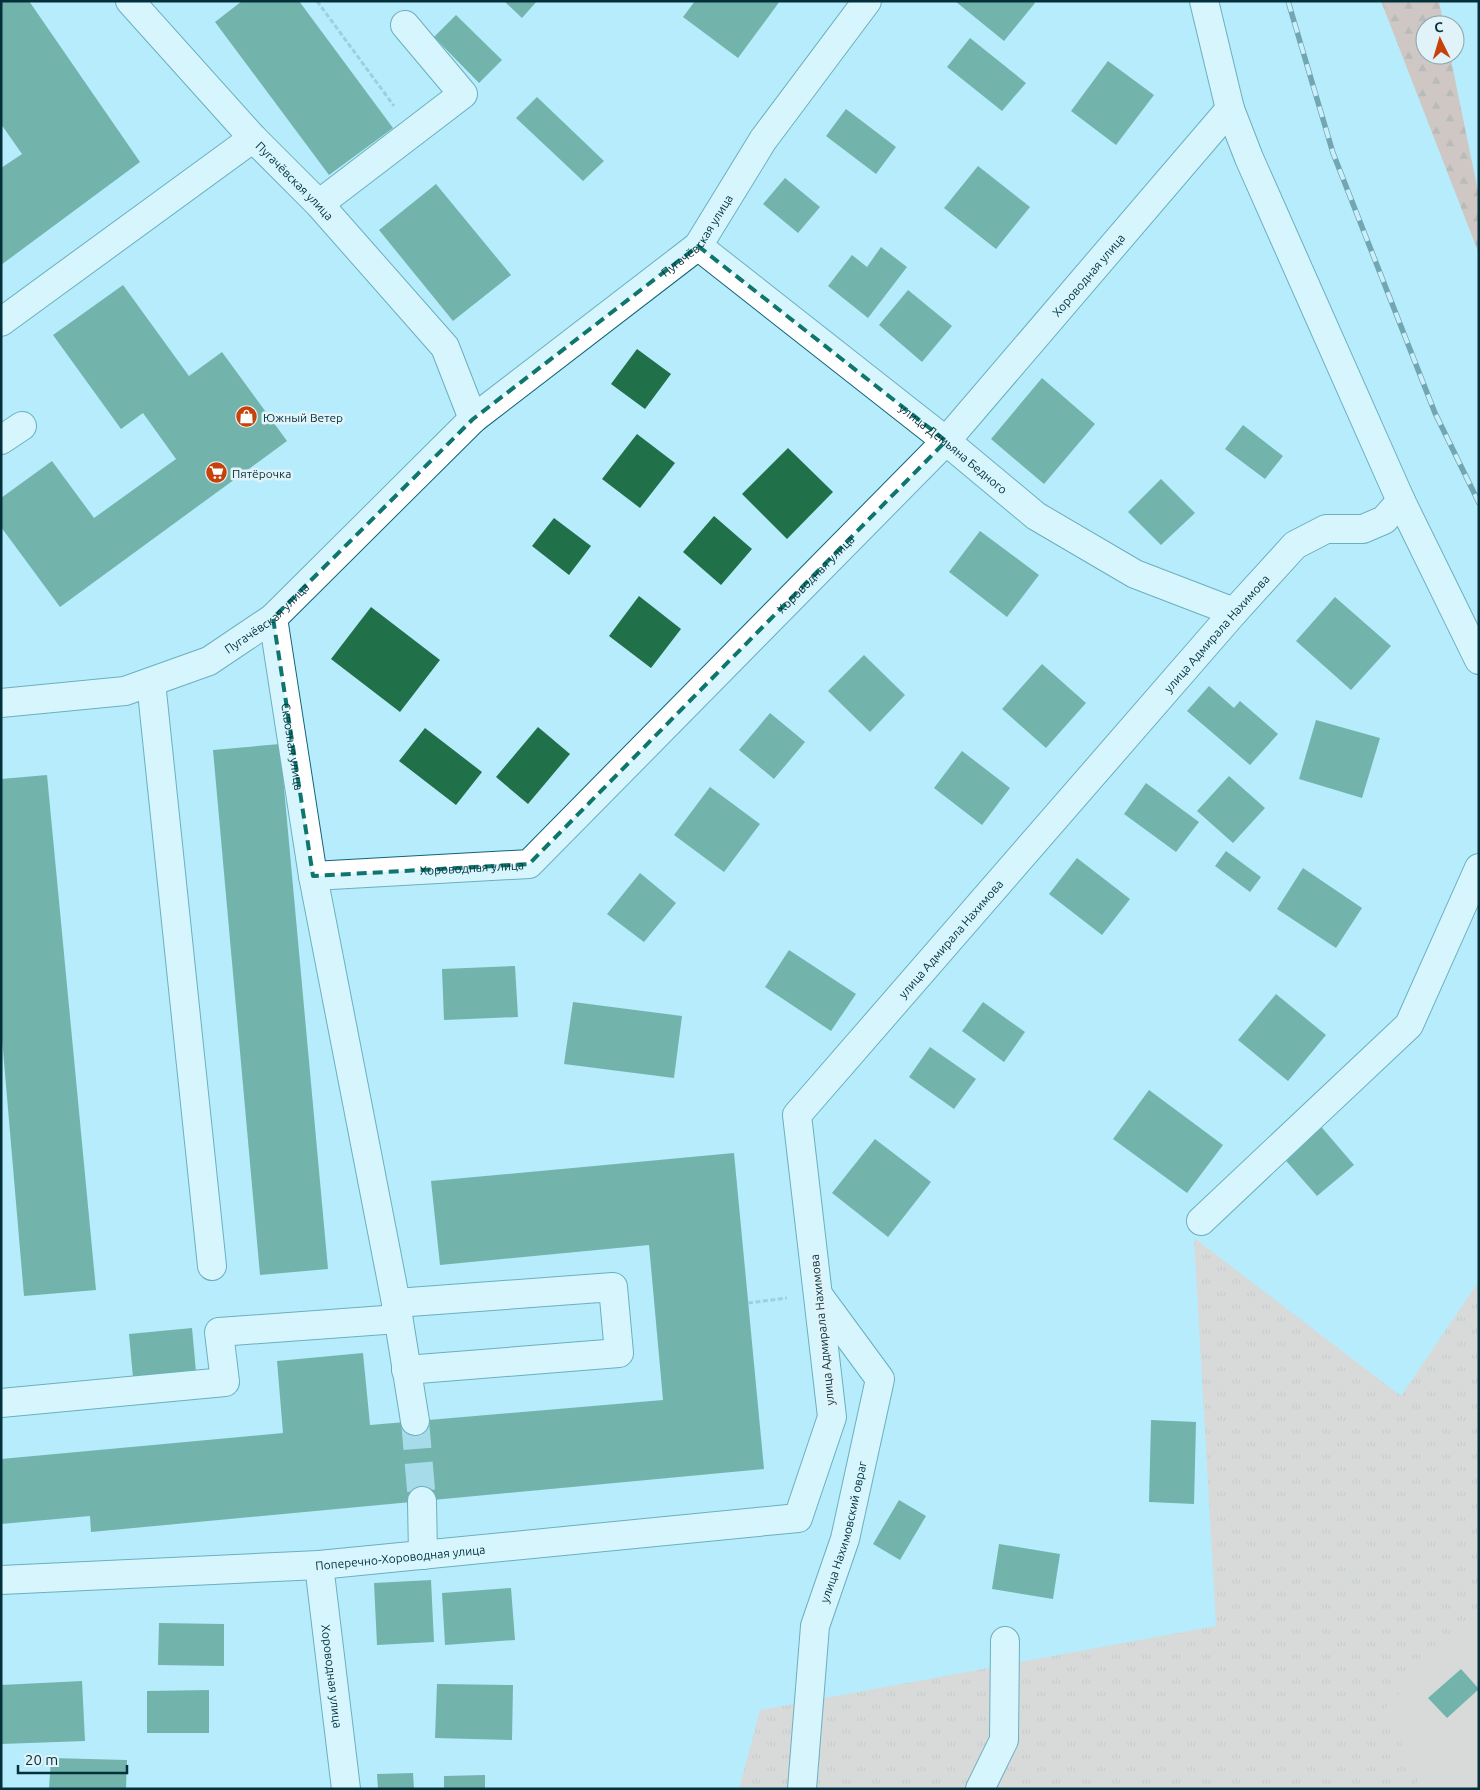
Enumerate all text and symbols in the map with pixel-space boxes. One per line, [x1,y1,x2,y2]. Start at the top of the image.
north arrow [1415,15,1465,65]
text: С [1434,19,1444,35]
street label: Пугачёвская улица [254,139,336,222]
street label: Пугачёвская улица [658,192,735,279]
street label: Хороводная улица [1049,231,1127,319]
street label: улица Демьяна Бедного [897,401,1010,496]
shop icon: Южный Ветер [235,405,259,429]
place label: Южный Ветер [263,411,343,424]
supermarket icon: Пятёрочка [204,461,228,485]
place label: Пятёрочка [232,467,291,480]
street label: Хороводная улица [774,532,856,615]
street label: улица Адмирала Нахимова [1161,572,1271,694]
street label: Пугачёвская улица [222,580,311,655]
street label: Сквозная улица [280,702,306,791]
street label: Хороводная улица [419,858,524,877]
street label: улица Адмирала Нахимова [896,877,1005,1000]
street label: улица Адмирала Нахимова [808,1254,836,1406]
street label: улица Нахимовский овраг [817,1460,868,1604]
street label: Поперечно-Хороводная улица [315,1542,486,1572]
street label: Хороводная улица [320,1624,345,1729]
scale bar [18,1742,126,1774]
text: 20 m [25,1751,58,1768]

